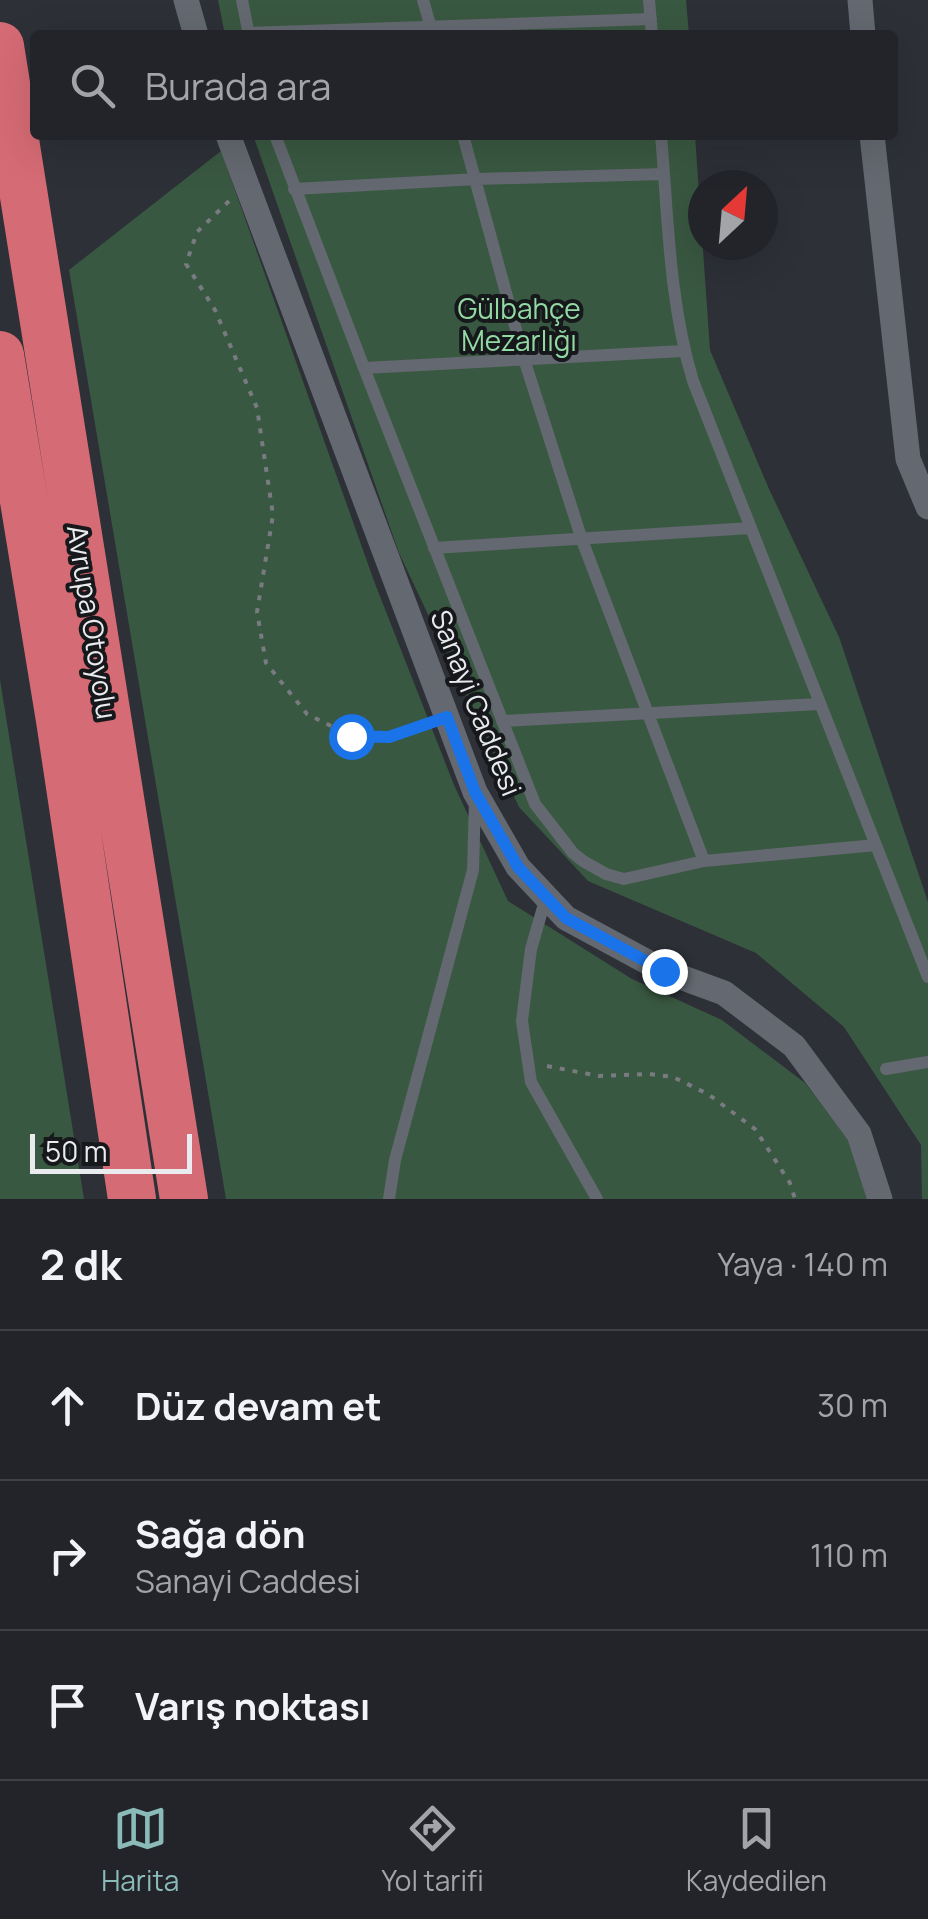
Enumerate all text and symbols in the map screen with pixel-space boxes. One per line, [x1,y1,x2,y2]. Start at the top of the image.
search box [30,30,898,140]
icon: search [65,58,120,113]
text: Burada ara [145,59,331,111]
north arrow [688,170,778,260]
park label: Gülbahçe Mezarlığı [457,289,581,359]
street label: Avrupa Otoyolu [59,522,127,722]
street label: Sanayi Caddesi [422,604,532,801]
route start [329,714,375,760]
route end [642,949,688,995]
scale bar [30,1129,192,1174]
text: 50 m [45,1132,108,1170]
text: 2 dk [40,1235,122,1293]
text: Yaya · 140 m [717,1242,888,1286]
icon: ahead [40,1378,95,1433]
text: Düz devam et [135,1379,382,1431]
text: 30 m [817,1383,888,1427]
text: Sağa dön [135,1507,305,1559]
icon: right [40,1528,95,1583]
text: 110 m [810,1533,888,1577]
text: Sanayi Caddesi [135,1559,361,1603]
icon: arrive [40,1678,95,1733]
text: Varış noktası [135,1679,370,1731]
tab: Harita [101,1801,179,1899]
tab: Yol tarifi [382,1801,484,1899]
tab: Kaydedilen [686,1801,827,1899]

